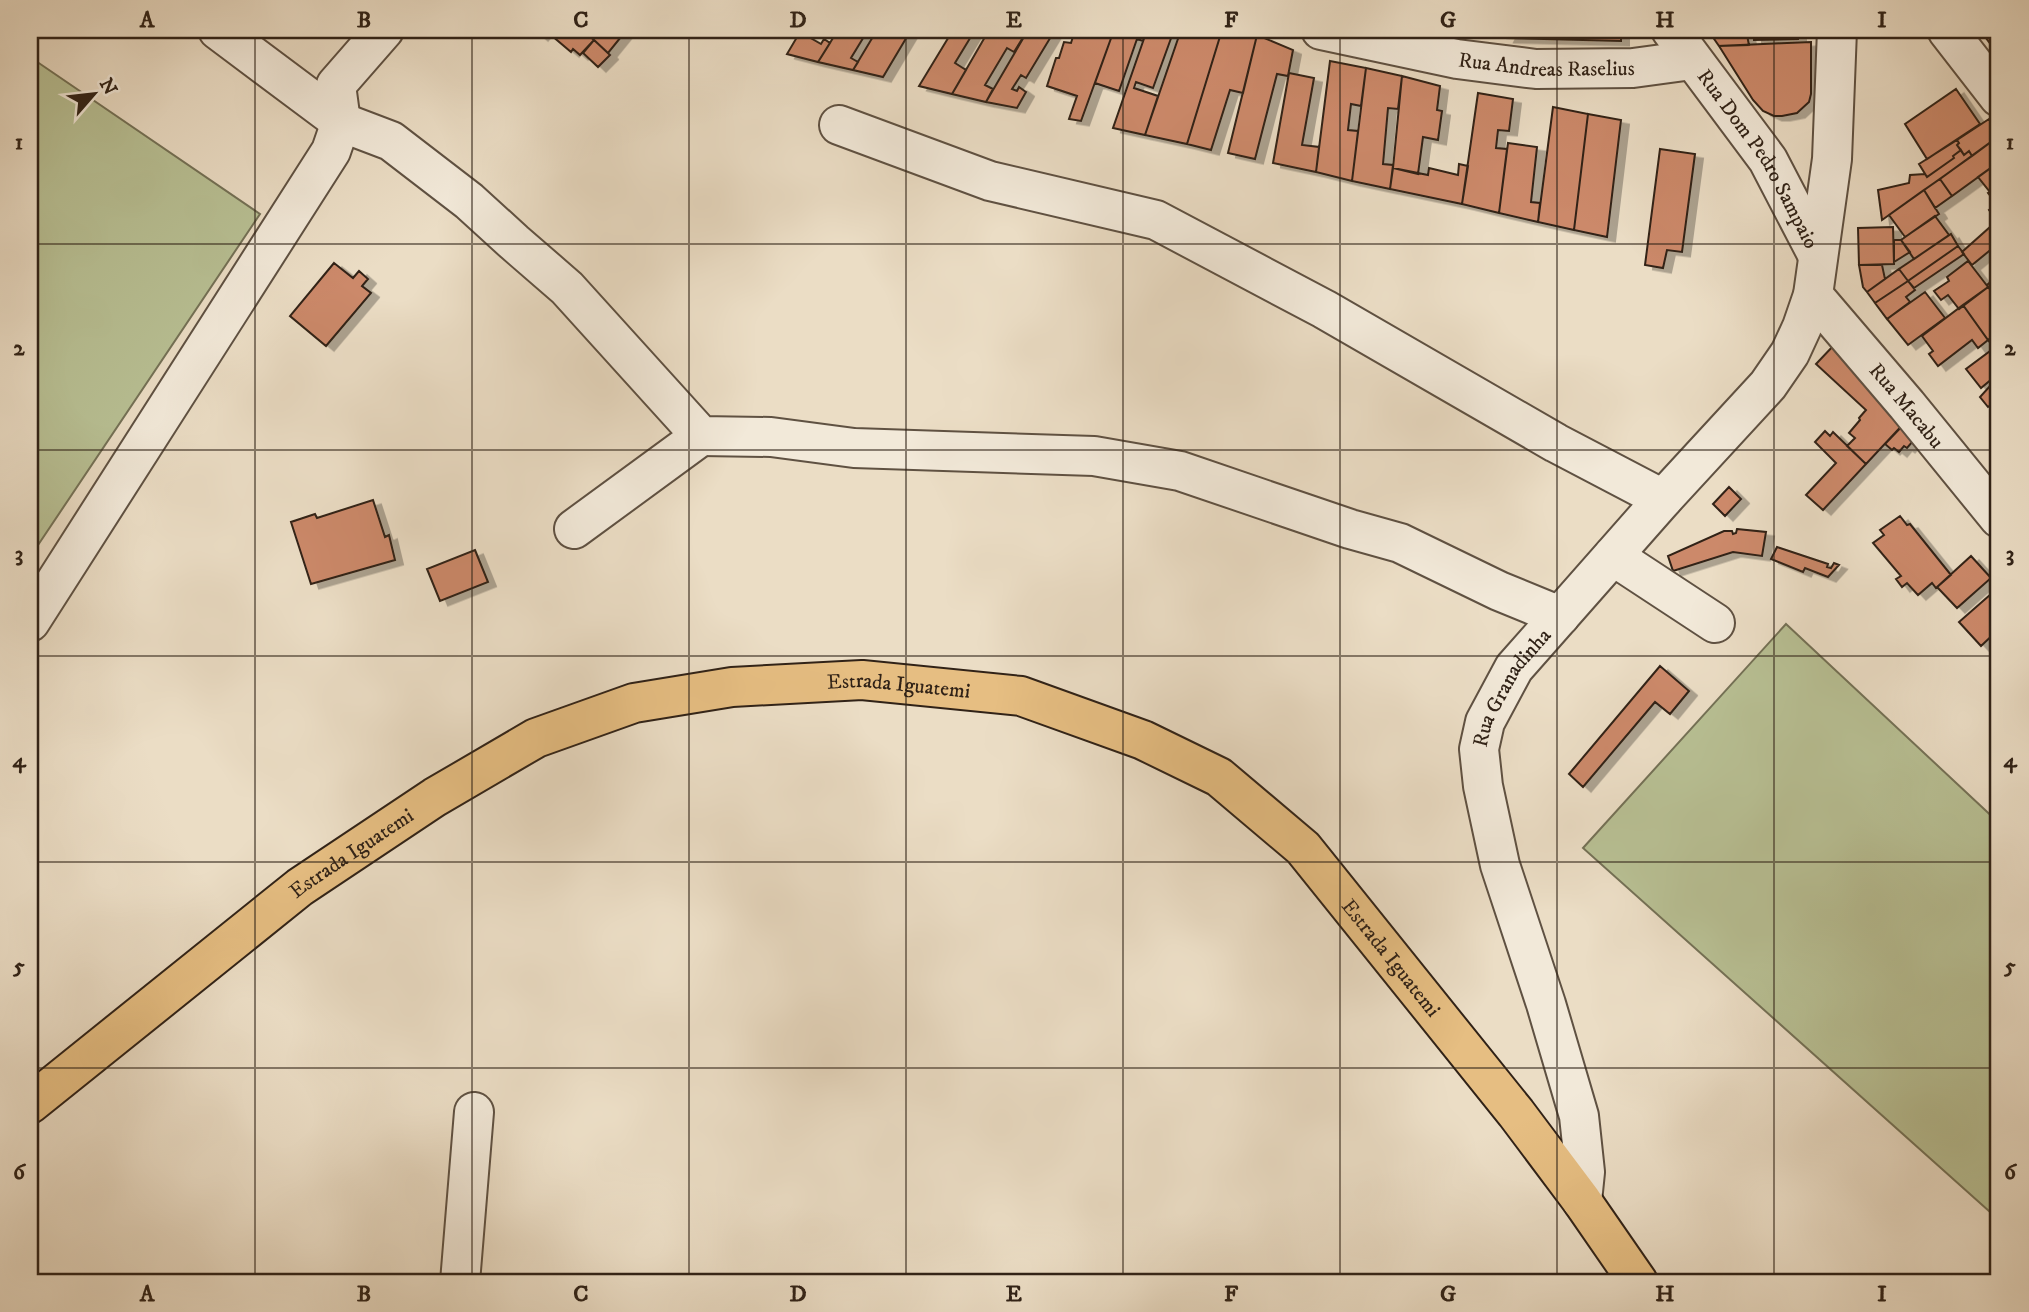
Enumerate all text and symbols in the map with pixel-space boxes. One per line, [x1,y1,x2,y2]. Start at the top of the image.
text: A [139,6,156,35]
text: B [357,6,371,35]
text: C [573,6,589,35]
text: D [789,6,807,35]
text: E [1006,6,1022,35]
text: F [1224,6,1239,35]
text: G [1440,6,1456,35]
text: H [1655,6,1675,35]
text: I [1877,6,1887,35]
street label: Rua Andreas Raselius [1457,47,1635,83]
north arrow [60,60,130,130]
street label: Rua Dom Pedro Sampaio [1691,64,1824,253]
text: N [94,74,122,99]
text: 1 [15,128,23,157]
text: 1 [2006,128,2014,157]
text: 2 [13,334,25,363]
text: 2 [2004,334,2016,363]
street label: Rua Macabu [1863,358,1949,454]
text: 3 [15,540,23,569]
text: 3 [2006,540,2014,569]
street label: Rua Granadinha [1468,623,1557,750]
street label: Estrada Iguatemi [826,668,971,705]
text: 4 [12,746,27,775]
text: 4 [2003,746,2018,775]
street label: Estrada Iguatemi [284,803,419,904]
street label: Estrada Iguatemi [1335,894,1446,1023]
text: 5 [12,952,25,981]
text: 5 [2003,952,2016,981]
text: 6 [13,1158,27,1187]
text: 6 [2004,1158,2018,1187]
text: A [139,1280,156,1309]
text: B [357,1280,371,1309]
text: C [573,1280,589,1309]
text: D [789,1280,807,1309]
text: E [1006,1280,1022,1309]
text: F [1224,1280,1239,1309]
text: G [1440,1280,1456,1309]
text: H [1655,1280,1675,1309]
text: I [1877,1280,1887,1309]

